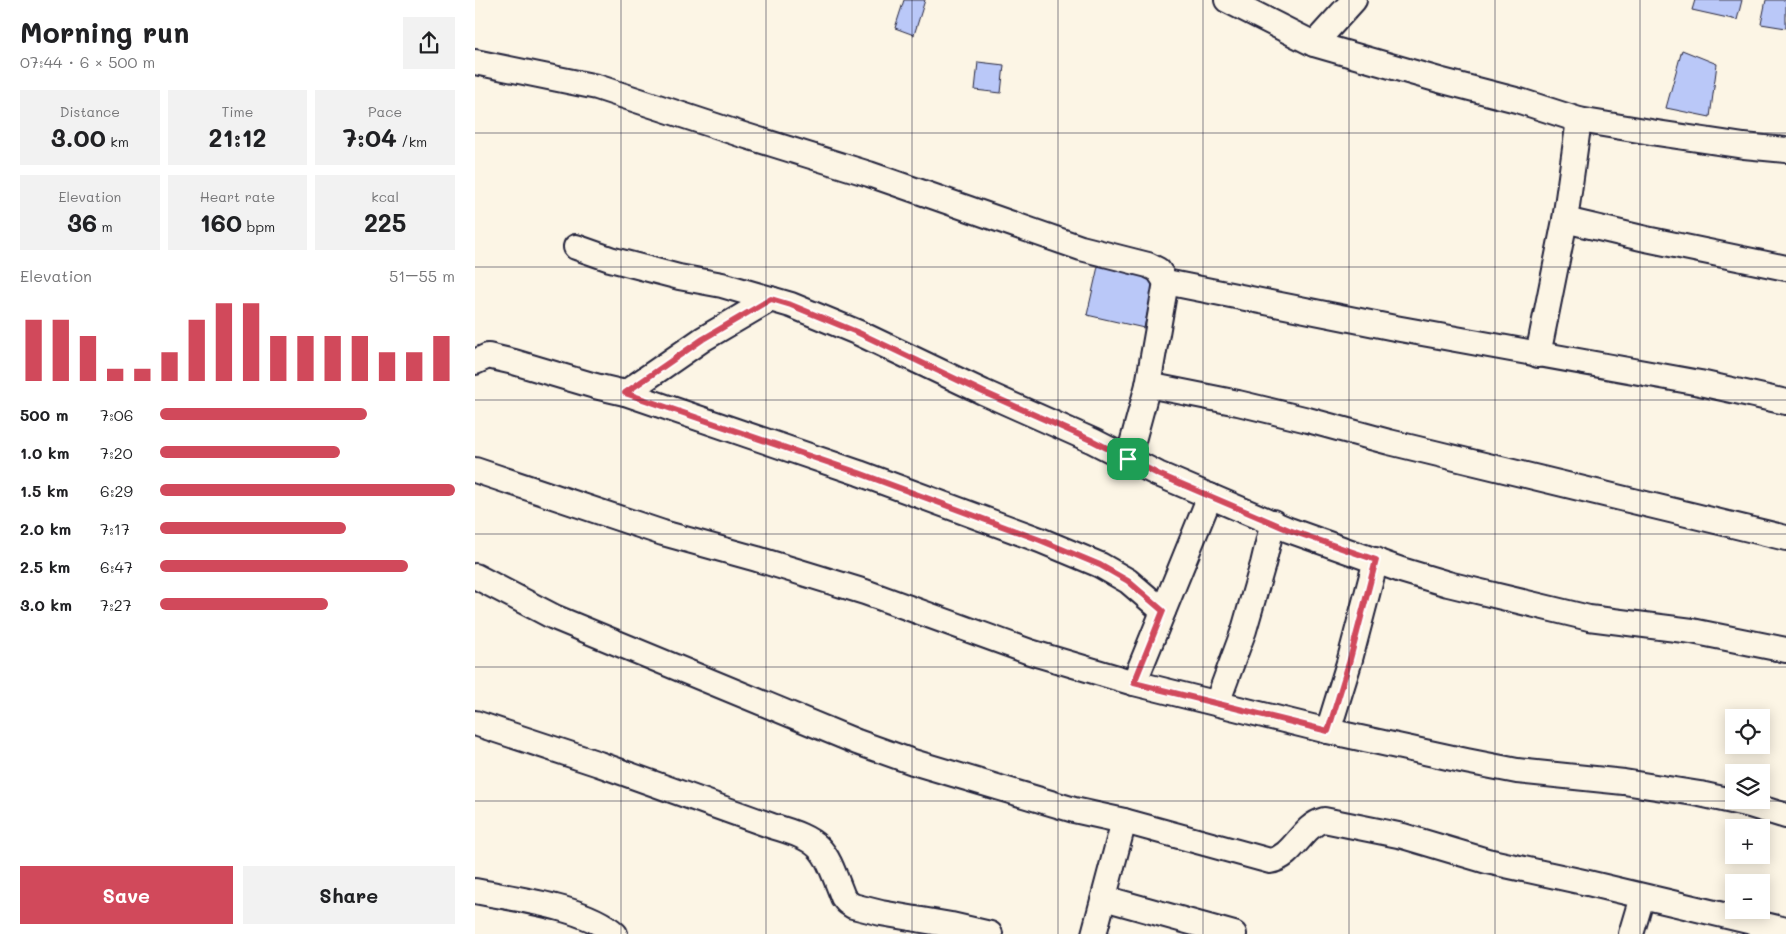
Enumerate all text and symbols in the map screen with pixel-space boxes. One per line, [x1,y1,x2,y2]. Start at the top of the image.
text: Morning run [20,14,189,50]
button: share [403,17,455,69]
text: 07:44 · 6 × 500 m [20,51,155,72]
text: Distance [60,102,120,121]
text: Time [222,102,253,121]
text: Pace [368,102,402,121]
text: 3.00 [51,121,106,153]
text: 21:12 [208,121,267,153]
text: 7:04 [343,121,397,153]
text: km [106,132,129,151]
text: /km [397,132,427,151]
text: Elevation [58,187,121,206]
text: Heart rate [200,187,275,206]
text: kcal [371,187,399,206]
text: 36 [67,206,97,238]
text: 160 [200,206,242,238]
text: 225 [364,206,406,238]
text: m [97,217,113,236]
text: bpm [242,217,275,236]
text: Elevation [20,265,92,286]
text: 51–55 m [389,265,455,286]
text: 500 m [20,404,68,425]
text: 7:06 [100,404,133,425]
pin [1107,438,1149,480]
text: 1.0 km [20,442,69,463]
text: 7:20 [100,442,133,463]
icon: arrive [1114,445,1142,473]
text: 1.5 km [20,480,68,501]
text: 6:29 [100,480,133,501]
text: 2.0 km [20,518,71,539]
text: 7:17 [100,518,130,539]
text: 2.5 km [20,556,70,577]
text: 6:47 [100,556,133,577]
text: 3.0 km [20,594,72,615]
text: 7:27 [100,594,132,615]
map controls [1725,709,1770,919]
button: locate [1725,709,1770,754]
button: layers [1725,764,1770,809]
button: + [1725,819,1770,864]
button: Save [20,866,233,924]
button: Share [243,866,455,924]
button: − [1725,874,1770,919]

